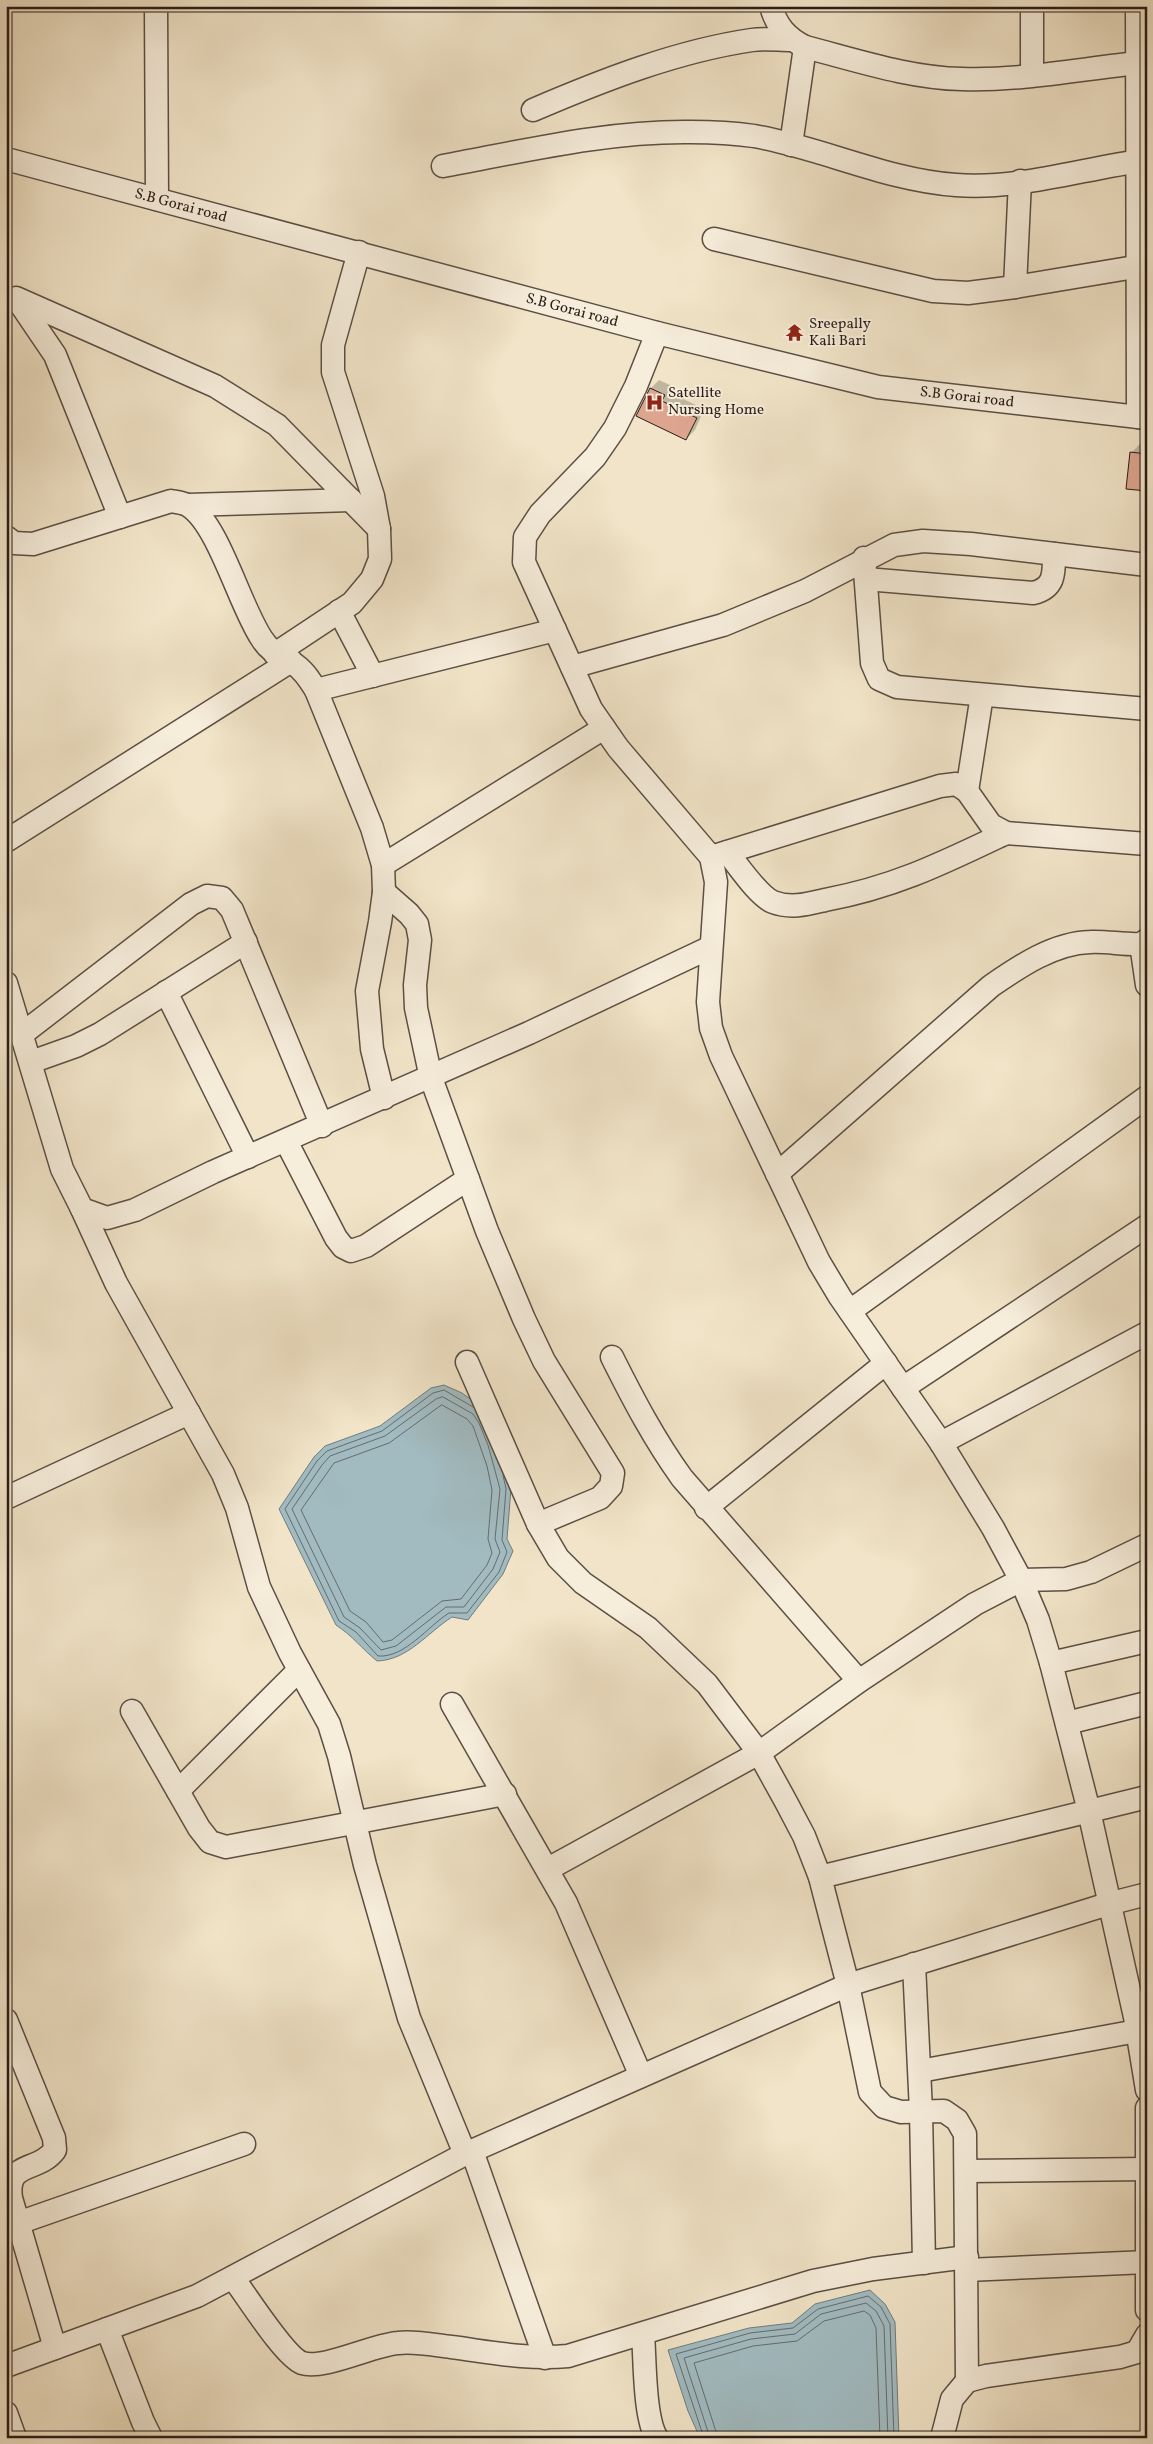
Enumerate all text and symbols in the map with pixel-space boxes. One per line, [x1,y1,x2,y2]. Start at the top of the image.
street label: S.B Gorai road [132,183,229,228]
street label: S.B Gorai road [524,288,621,333]
place label: Sreepally Kali Bari [809,314,871,352]
temple icon: Sreepally Kali Bari [785,323,805,343]
street label: S.B Gorai road [919,381,1015,413]
place label: Satellite Nursing Home [668,383,764,421]
hospital icon: Satellite Nursing Home [644,392,664,412]

